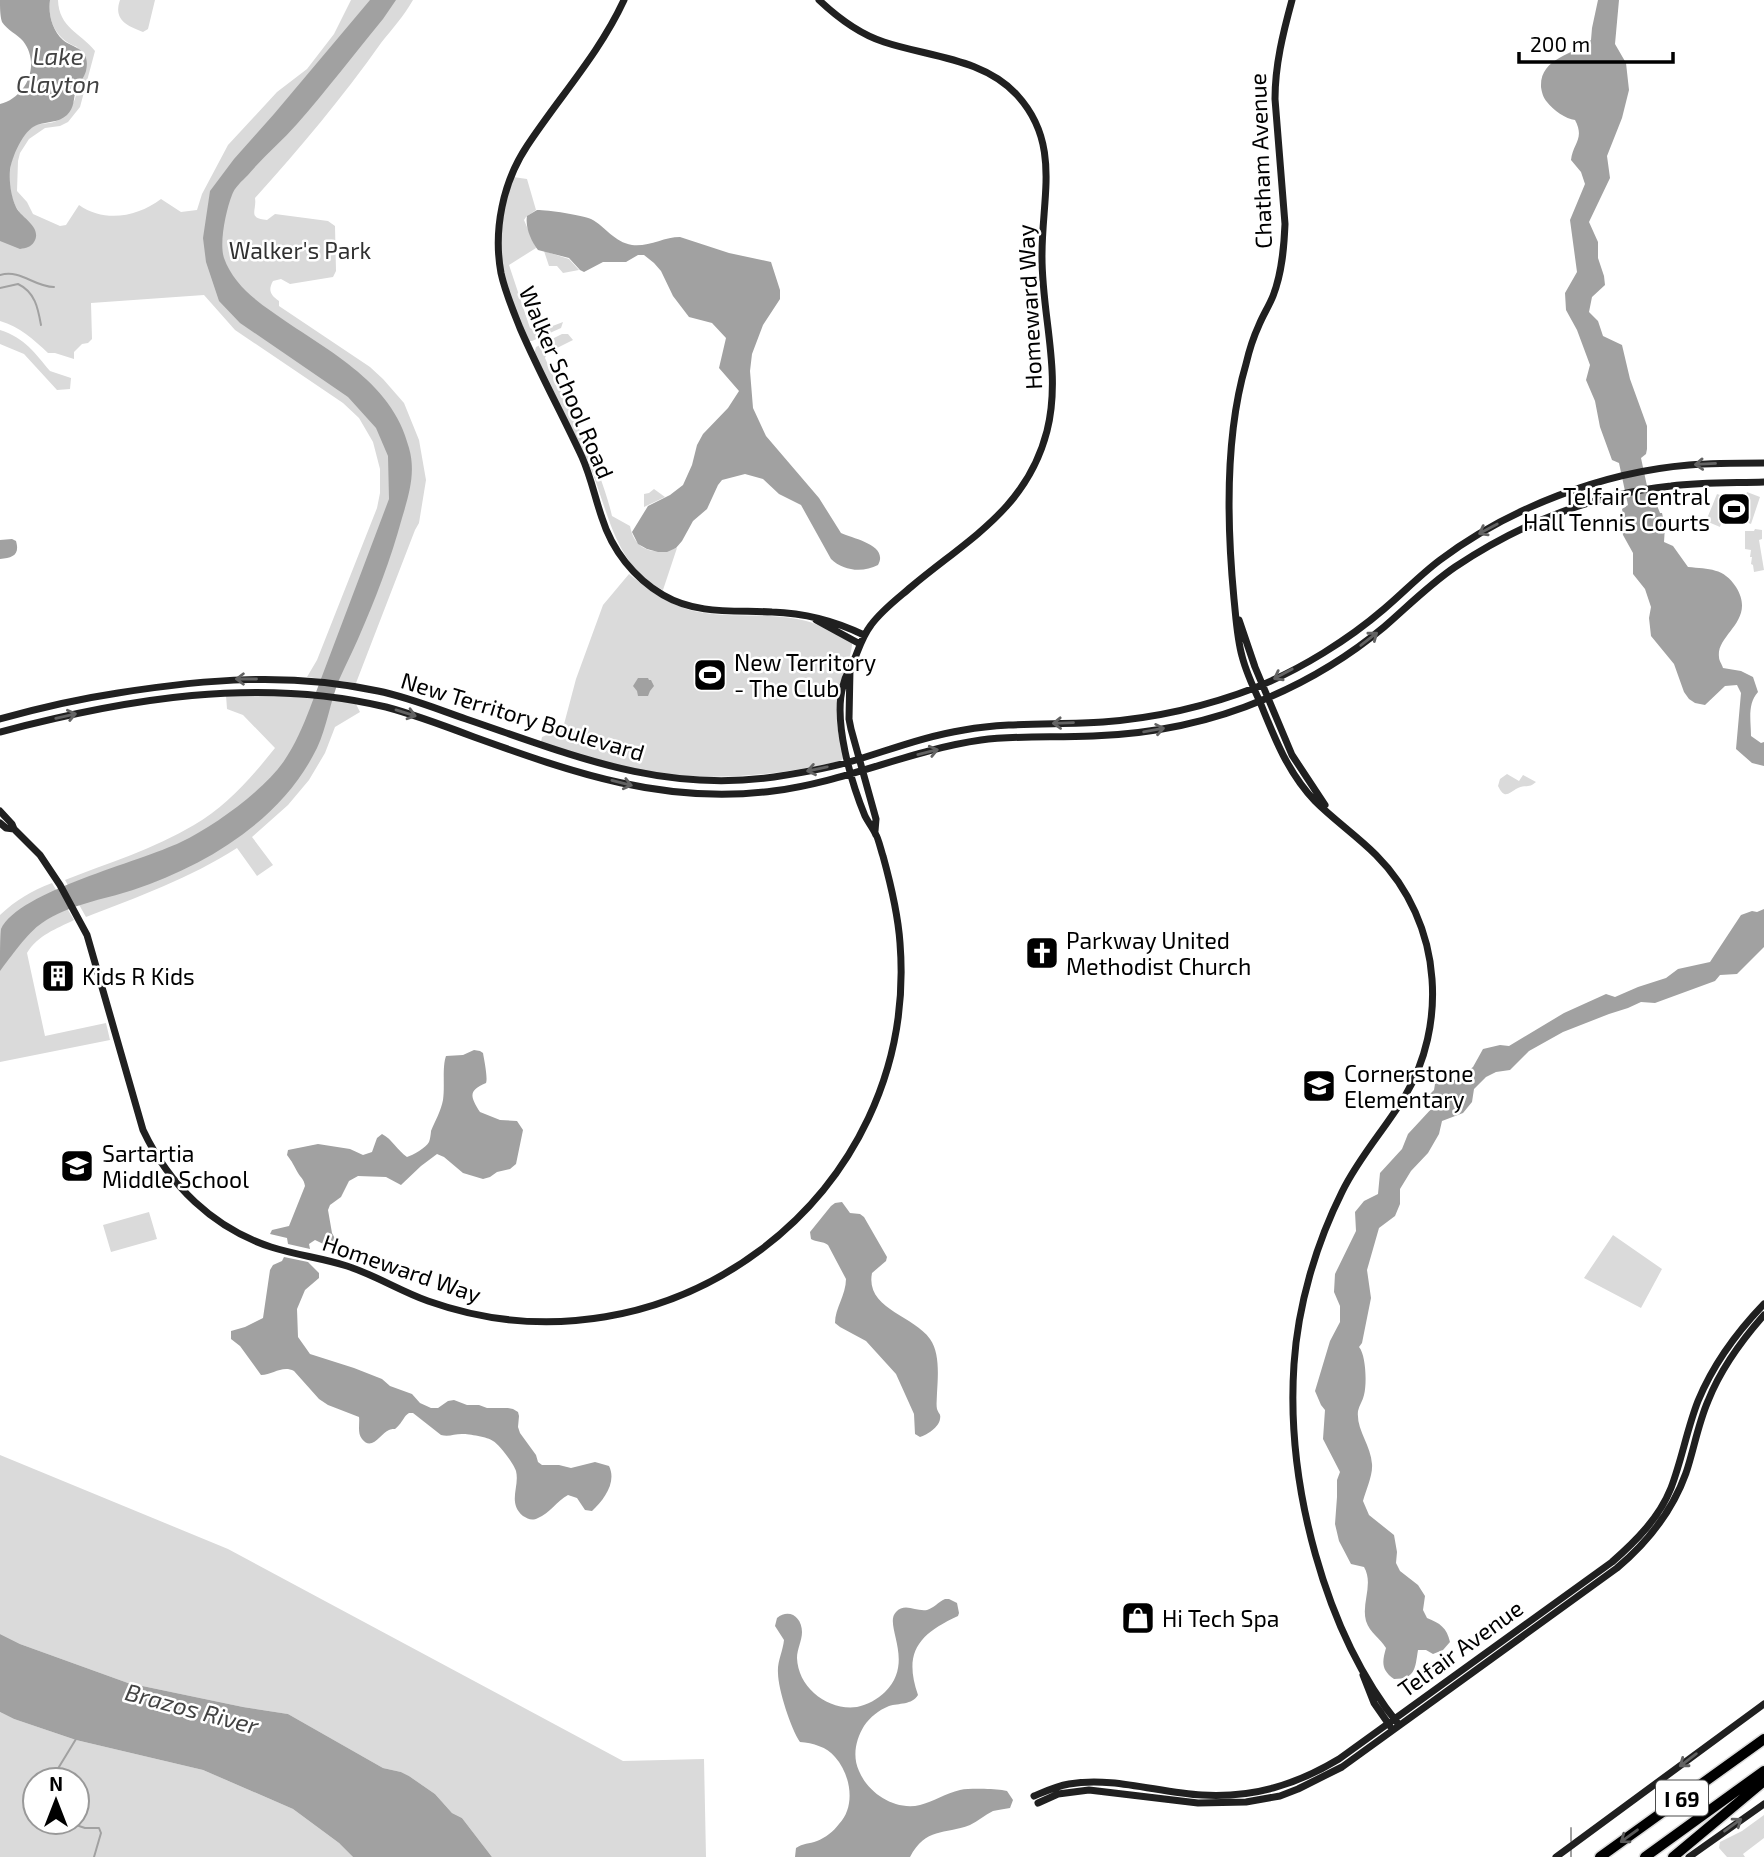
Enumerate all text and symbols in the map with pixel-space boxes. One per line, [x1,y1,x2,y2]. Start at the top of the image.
scale bar [1519,21,1673,65]
text: 200 m [1530,31,1590,56]
water label: Lake Clayton [16,41,100,98]
street label: Chatham Avenue [1243,73,1277,249]
street label: Homeward Way [1011,223,1047,391]
park label: Walker's Park [229,236,372,264]
street label: Walker School Road [514,281,620,483]
one-way arrow [1695,458,1717,471]
place label: Telfair Central Hall Tennis Courts [1523,482,1710,536]
sports icon: Telfair Central Hall Tennis Courts [1715,490,1753,528]
one-way arrow [1478,523,1499,536]
one-way arrow [1359,631,1377,646]
place label: New Territory - The Club [734,648,876,702]
sports icon: New Territory - The Club [691,656,729,694]
street label: New Territory Boulevard [398,666,648,766]
one-way arrow [1273,668,1294,681]
one-way arrow [234,672,257,686]
one-way arrow [394,707,416,720]
one-way arrow [54,709,77,722]
one-way arrow [1052,716,1075,730]
one-way arrow [1142,723,1165,736]
one-way arrow [916,745,939,758]
one-way arrow [806,763,829,777]
one-way arrow [610,777,633,790]
place label: Parkway United Methodist Church [1066,926,1251,980]
church icon: Parkway United Methodist Church [1023,934,1061,972]
building icon: Kids R Kids [39,957,77,995]
place label: Kids R Kids [82,962,195,990]
place label: Cornerstone Elementary [1344,1059,1474,1113]
school or university icon: Cornerstone Elementary [1300,1067,1338,1105]
place label: Sartartia Middle School [102,1139,249,1193]
school or university icon: Sartartia Middle School [58,1147,96,1185]
street label: Homeward Way [319,1228,485,1308]
street label: Telfair Avenue [1392,1593,1528,1703]
shop icon: Hi Tech Spa [1119,1599,1157,1637]
place label: Hi Tech Spa [1162,1604,1279,1632]
water label: Brazos River [122,1676,262,1740]
one-way arrow [1679,1753,1698,1767]
north arrow [21,1766,91,1836]
text: N [49,1772,63,1795]
road number: I 69 [1656,1780,1708,1815]
one-way arrow [1723,1818,1742,1832]
one-way arrow [1620,1829,1639,1844]

